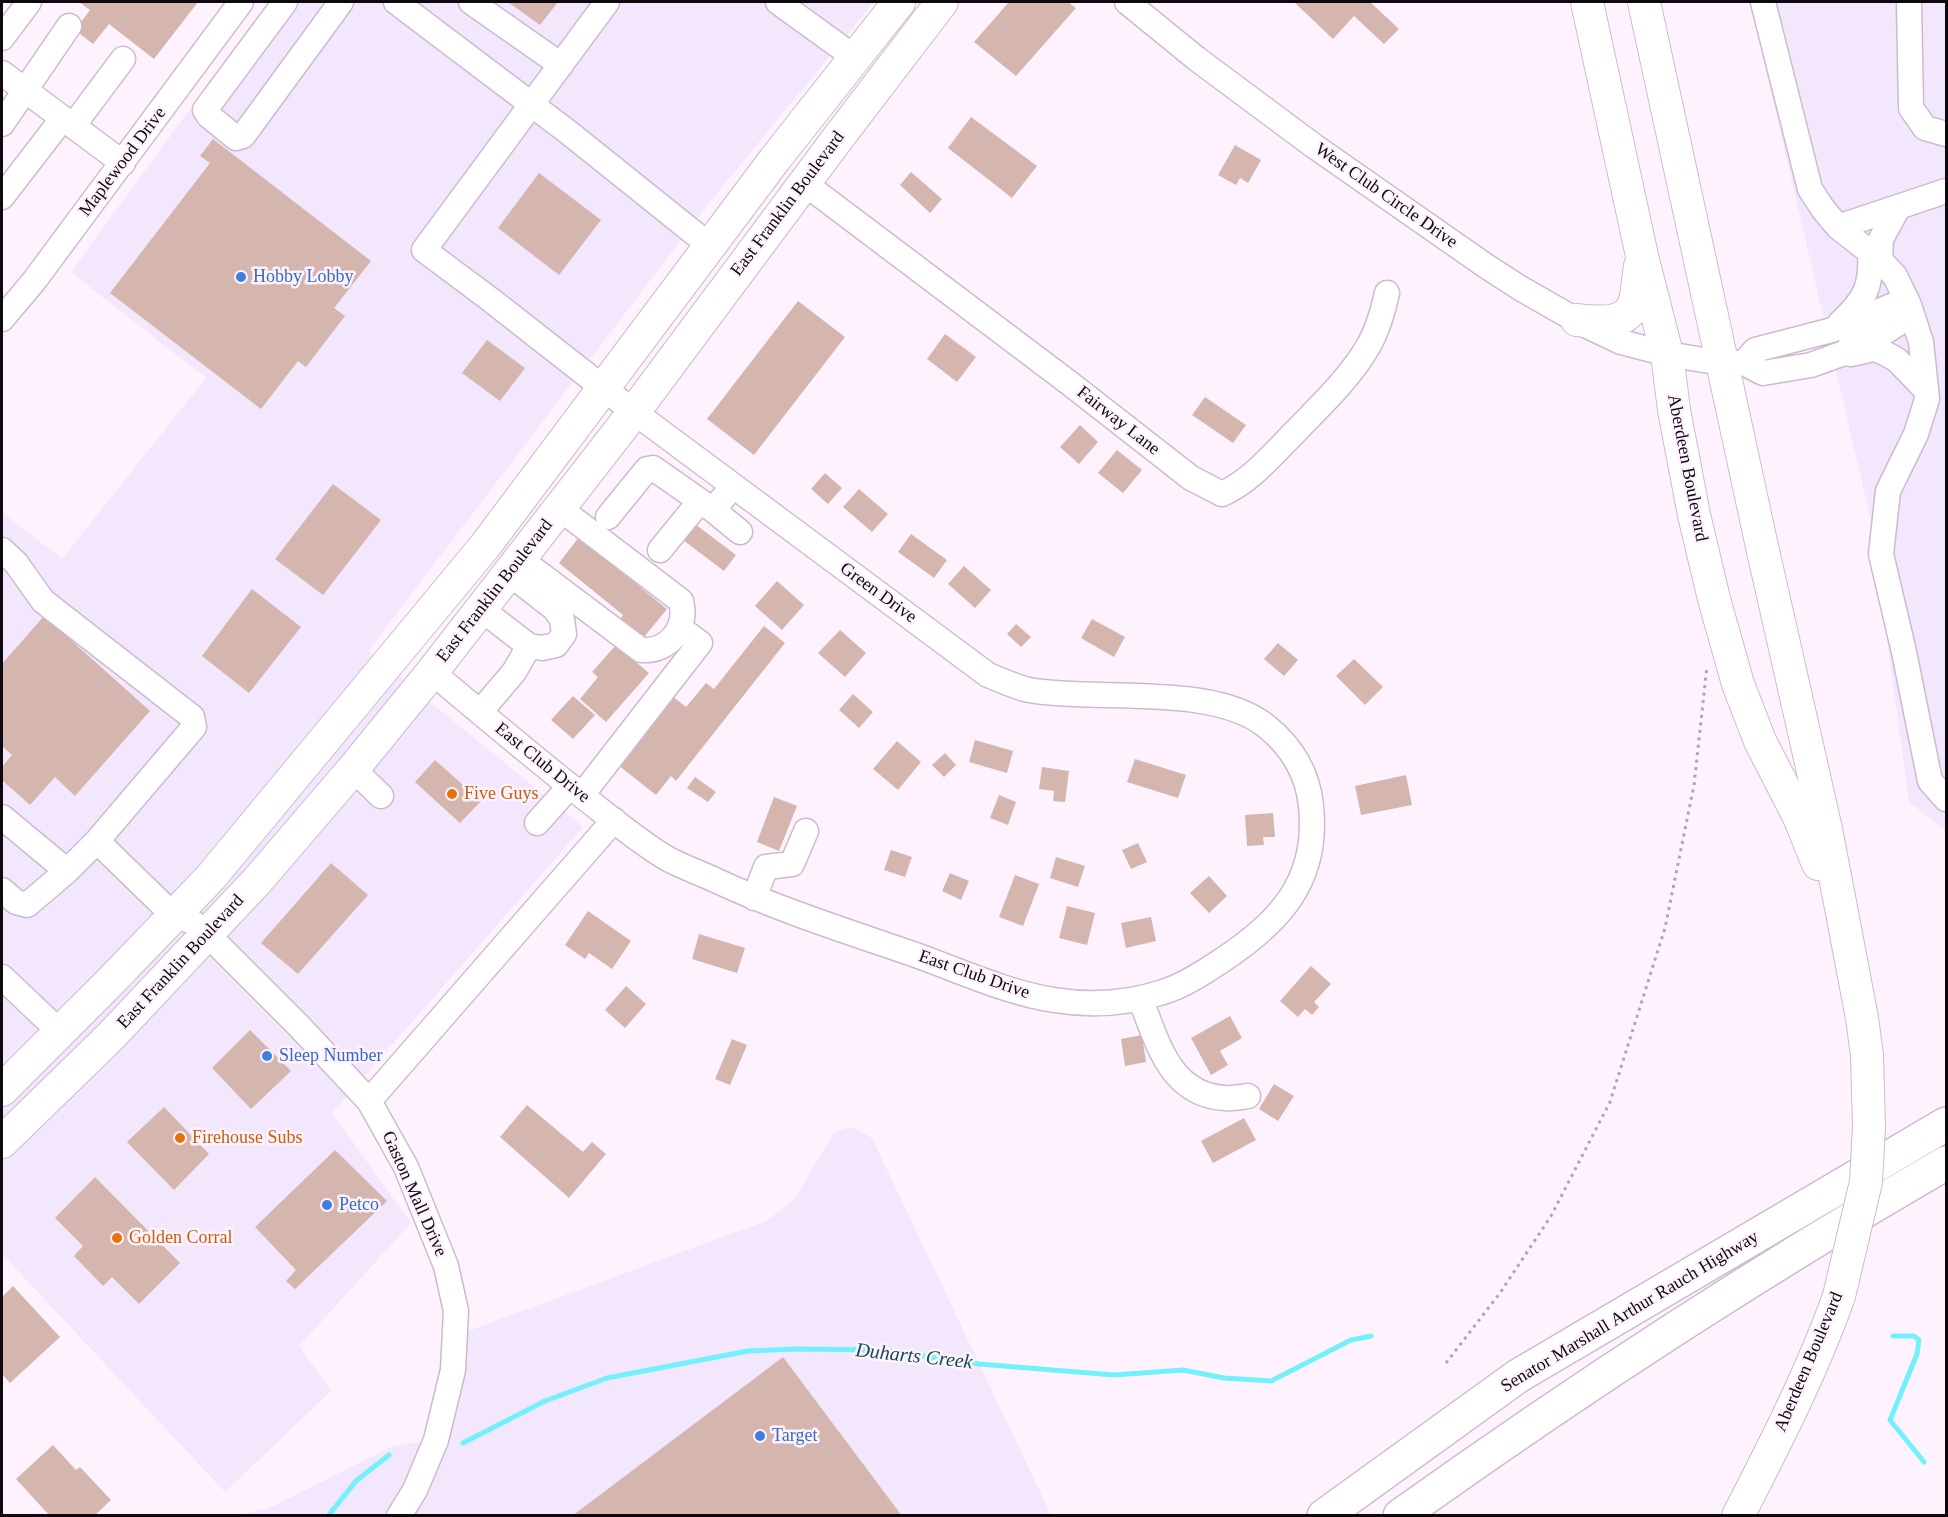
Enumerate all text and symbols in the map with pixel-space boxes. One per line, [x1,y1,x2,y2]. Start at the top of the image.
street label: Maplewood Drive [75,103,171,221]
street label: East Franklin Boulevard [726,127,850,281]
street label: West Club Circle Drive [1311,139,1461,253]
place label: Hobby Lobby [253,266,353,288]
marker: Hobby Lobby [234,270,248,284]
street label: Fairway Lane [1072,382,1164,460]
street label: Aberdeen Boulevard [1662,393,1712,543]
street label: East Franklin Boulevard [432,515,558,667]
street label: Green Drive [835,558,921,628]
street label: East Club Drive [490,718,594,808]
place label: Five Guys [464,783,539,805]
marker: Five Guys [445,787,459,801]
street label: East Franklin Boulevard [113,890,249,1034]
street label: East Club Drive [916,946,1032,1004]
place label: Sleep Number [279,1045,382,1067]
marker: Sleep Number [260,1049,274,1063]
place label: Firehouse Subs [192,1127,303,1149]
street label: Gaston Mall Drive [377,1128,451,1260]
marker: Firehouse Subs [173,1131,187,1145]
place label: Petco [339,1194,379,1216]
marker: Petco [320,1198,334,1212]
street label: Senator Marshall Arthur Rauch Highway [1497,1226,1763,1398]
place label: Golden Corral [129,1227,232,1249]
marker: Golden Corral [110,1231,124,1245]
street label: Aberdeen Boulevard [1770,1289,1848,1435]
water label: Duharts Creek [854,1339,974,1375]
place label: Target [772,1425,817,1447]
marker: Target [753,1429,767,1443]

